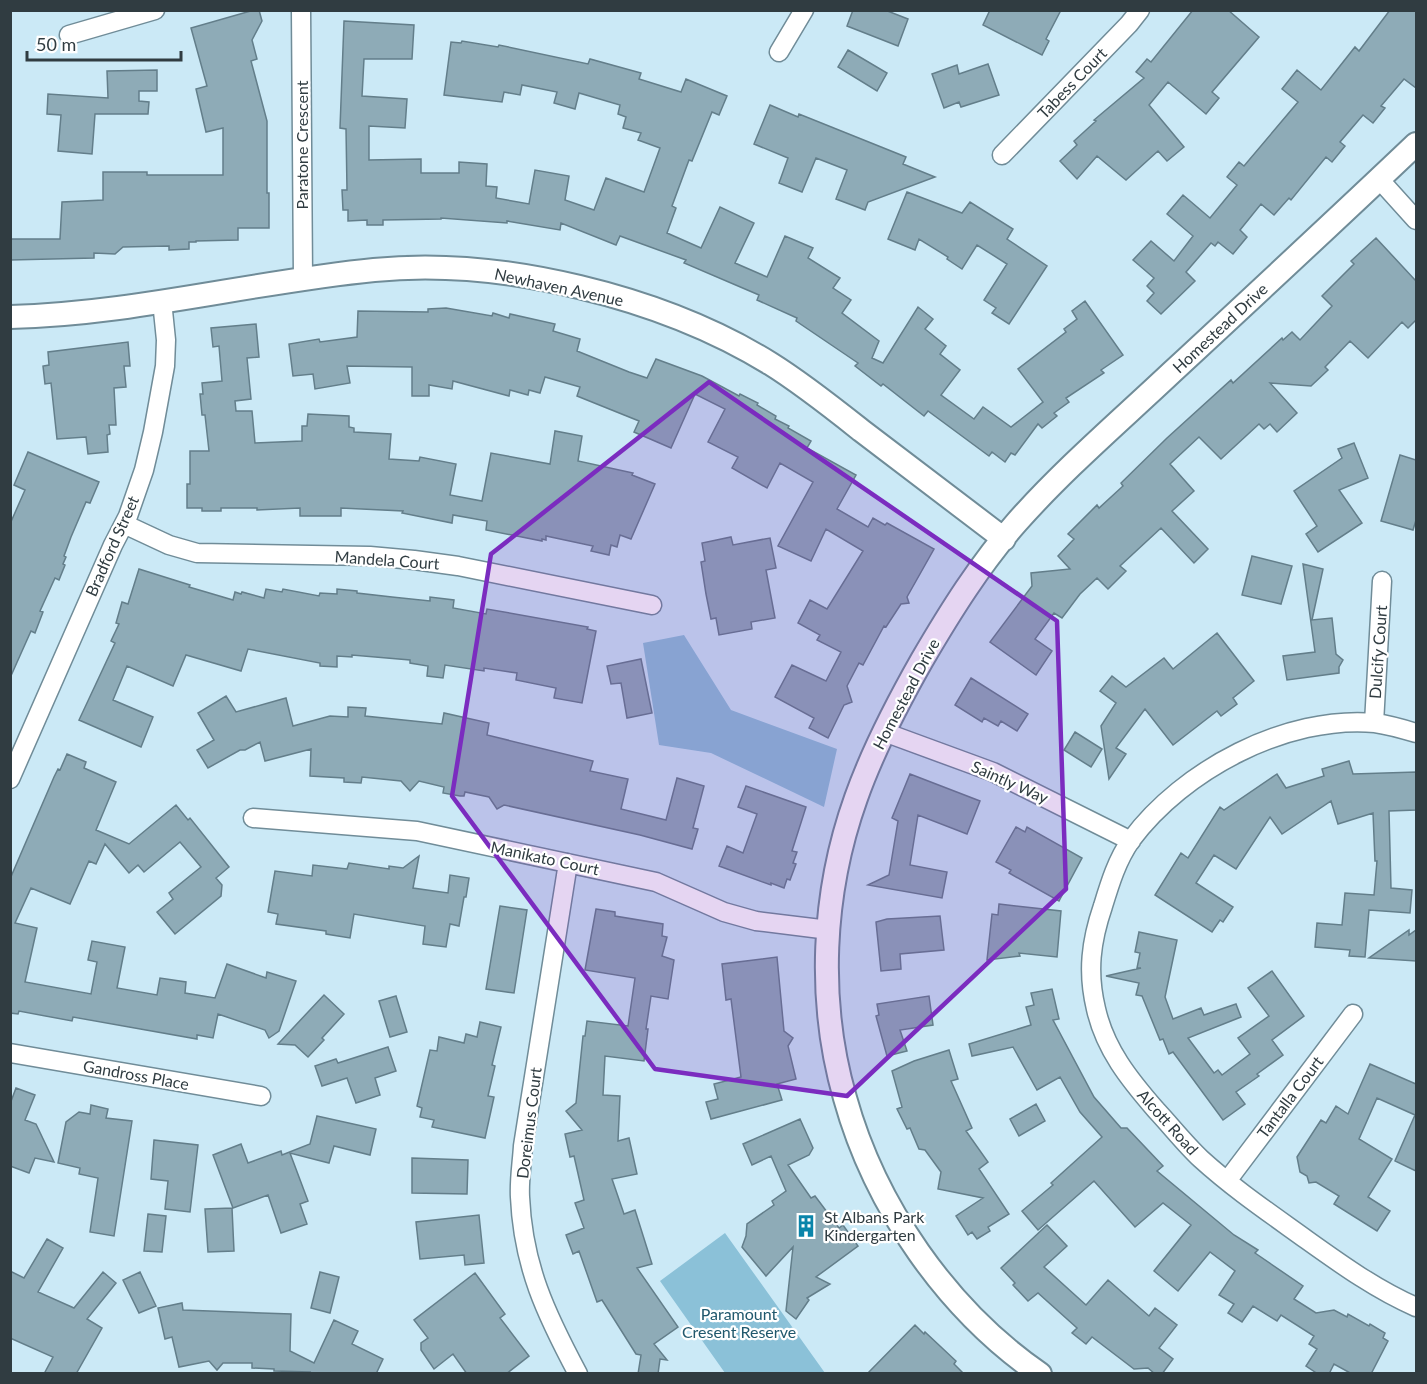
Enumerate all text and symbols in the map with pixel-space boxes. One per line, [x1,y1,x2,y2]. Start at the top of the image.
scale bar [27,24,182,62]
text: 50 m [36,33,76,55]
street label: Tabess Court [1033,43,1110,122]
street label: Paratone Crescent [292,80,311,210]
street label: Newhaven Avenue [493,264,625,309]
street label: Homestead Drive [1168,279,1271,376]
street label: Bradford Street [81,492,142,599]
street label: Mandela Court [334,546,440,573]
street label: Dulcify Court [1365,604,1390,699]
street label: Homestead Drive [868,635,943,752]
street label: Saintly Way [969,756,1052,807]
street label: Manikato Court [489,837,601,878]
street label: Tantalla Court [1253,1052,1327,1141]
street label: Gandross Place [82,1056,191,1093]
street label: Doreimus Court [512,1066,545,1180]
street label: Alcott Road [1134,1085,1203,1158]
place label: St Albans Park Kindergarten [824,1207,925,1244]
building icon: St Albans Park Kindergarten [793,1213,819,1239]
park label: Paramount Cresent Reserve [682,1304,796,1341]

